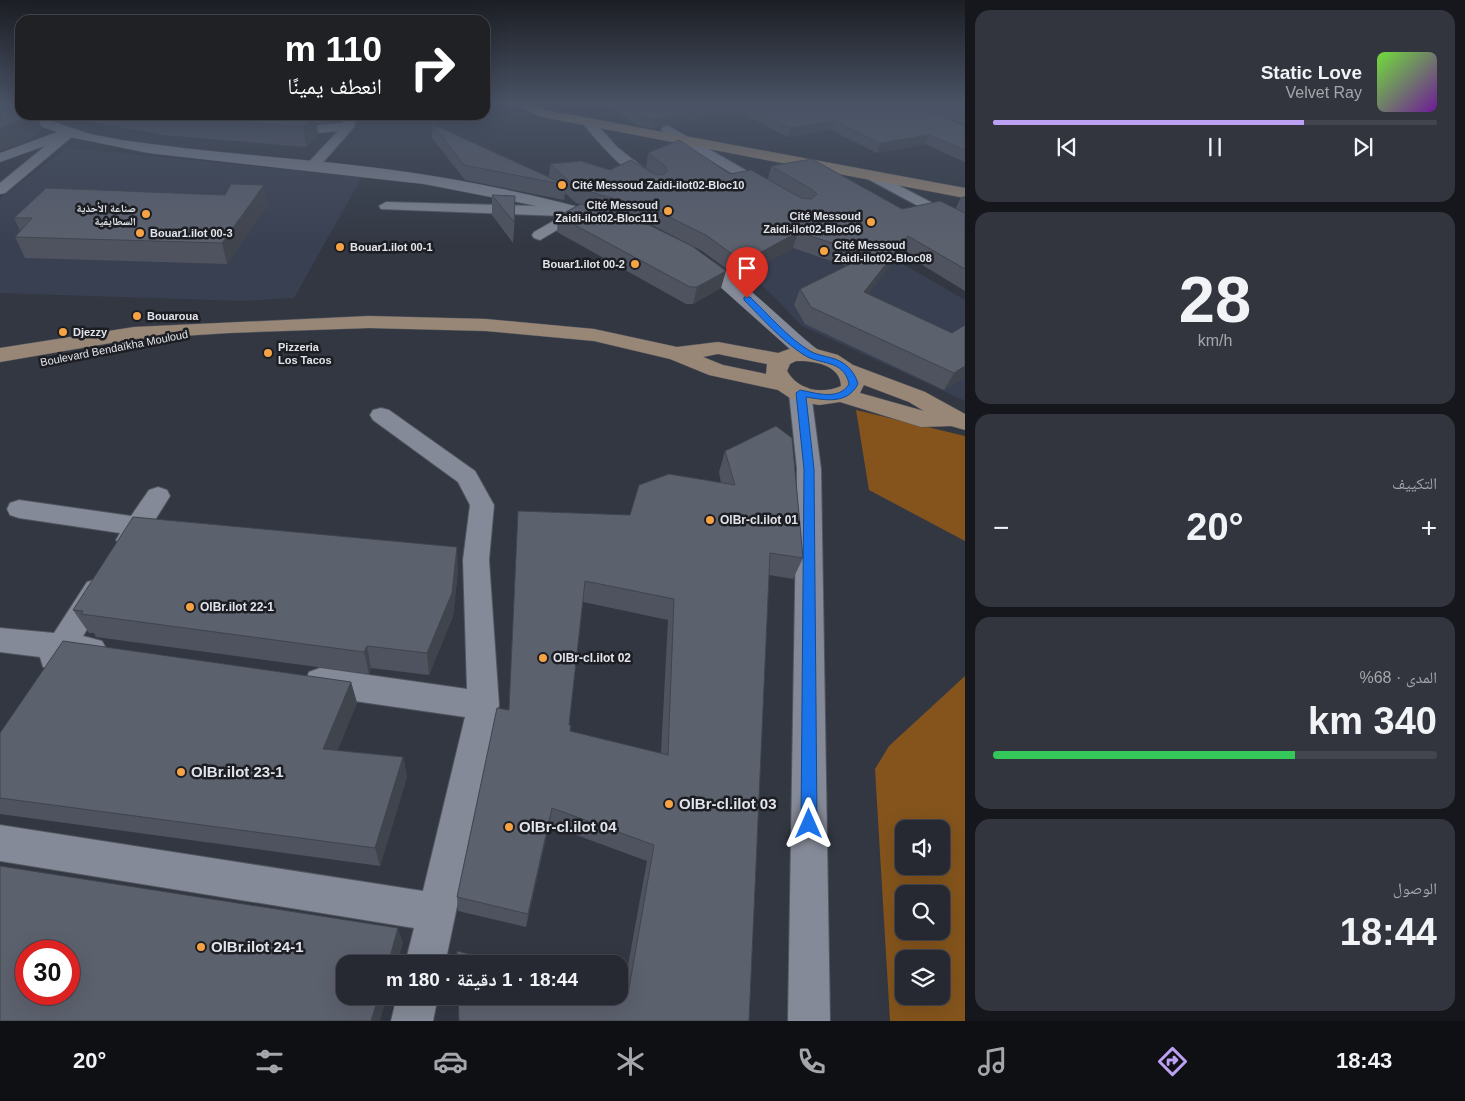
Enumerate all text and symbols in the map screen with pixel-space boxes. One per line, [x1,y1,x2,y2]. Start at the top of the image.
text: 110 m [285,29,382,68]
icon: right [400,35,465,100]
text: Static Love [1261,62,1362,83]
text: انعطف يمينًا [287,74,382,99]
text: Velvet Ray [1286,84,1362,101]
icon: previous [1053,133,1081,161]
icon: pause [1201,133,1229,161]
icon: next [1349,133,1377,161]
marker: Cité Messoud Zaidi-ilot02-Bloc10 [556,179,568,191]
place label: Cité Messoud Zaidi-ilot02-Bloc10 [572,179,744,191]
place label: Cité Messoud Zaidi-ilot02-Bloc111 [555,199,658,224]
place label: صناعة الأحذية السطايفية [77,202,136,227]
marker: Cité Messoud Zaidi-ilot02-Bloc111 [662,205,674,217]
marker: صناعة الأحذية السطايفية [140,208,152,220]
place label: Cité Messoud Zaidi-ilot02-Bloc06 [763,210,861,235]
marker: Cité Messoud Zaidi-ilot02-Bloc06 [865,216,877,228]
marker: Bouar1.ilot 00-3 [134,227,146,239]
place label: Bouar1.ilot 00-3 [150,227,233,239]
place label: Cité Messoud Zaidi-ilot02-Bloc08 [834,239,932,264]
marker: Bouar1.ilot 00-1 [334,241,346,253]
place label: Bouar1.ilot 00-1 [350,241,433,253]
marker: Cité Messoud Zaidi-ilot02-Bloc08 [818,245,830,257]
pin [726,247,768,298]
icon: arrive [733,254,761,282]
place label: Bouar1.ilot 00-2 [542,258,625,270]
marker: Bouar1.ilot 00-2 [629,258,641,270]
text: 28 [1179,263,1251,336]
marker: Bouaroua [131,310,143,322]
place label: Bouaroua [147,310,199,322]
marker: Djezzy [57,326,69,338]
place label: Djezzy [73,326,108,338]
street label: Boulevard Bendaïkha Mouloud [39,328,189,368]
text: km/h [1198,332,1232,349]
place label: Pizzeria Los Tacos [278,341,332,366]
marker: Pizzeria Los Tacos [262,347,274,359]
text: التكييف [1392,475,1437,492]
text: 20° [1186,506,1244,548]
text: − [993,512,1009,543]
text: + [1421,512,1437,543]
place label: OlBr-cl.ilot 01 [720,513,798,527]
marker: OlBr-cl.ilot 01 [704,514,716,526]
place label: OlBr.ilot 22-1 [200,600,274,614]
marker: OlBr.ilot 22-1 [184,601,196,613]
place label: OlBr-cl.ilot 02 [553,651,631,665]
marker: OlBr-cl.ilot 02 [537,652,549,664]
text: المدى · 68% [1359,669,1437,686]
text: 340 km [1308,700,1437,742]
place label: OlBr.ilot 23-1 [191,763,284,780]
marker: OlBr.ilot 23-1 [175,766,187,778]
place label: OlBr-cl.ilot 03 [679,795,777,812]
position arrow [782,797,834,849]
marker: OlBr-cl.ilot 03 [663,798,675,810]
place label: OlBr-cl.ilot 04 [519,818,617,835]
map controls [895,820,950,1005]
button: sound [895,820,950,875]
marker: OlBr-cl.ilot 04 [503,821,515,833]
text: الوصول [1393,880,1437,897]
button: search [895,885,950,940]
text: 18:44 [1340,911,1437,953]
place label: OlBr.ilot 24-1 [211,938,304,955]
speed limit sign: 30 [15,940,80,1005]
marker: OlBr.ilot 24-1 [195,941,207,953]
button: layers [895,950,950,1005]
text: 18:44 · 1 دقيقة · 180 m [386,969,578,990]
icon: filters [252,1044,287,1079]
icon: car [433,1044,468,1079]
icon: climate [613,1044,648,1079]
icon: phone [794,1044,829,1079]
icon: music [975,1044,1010,1079]
icon: directions [1155,1044,1190,1079]
text: 20° [73,1048,106,1073]
text: 18:43 [1336,1048,1392,1073]

